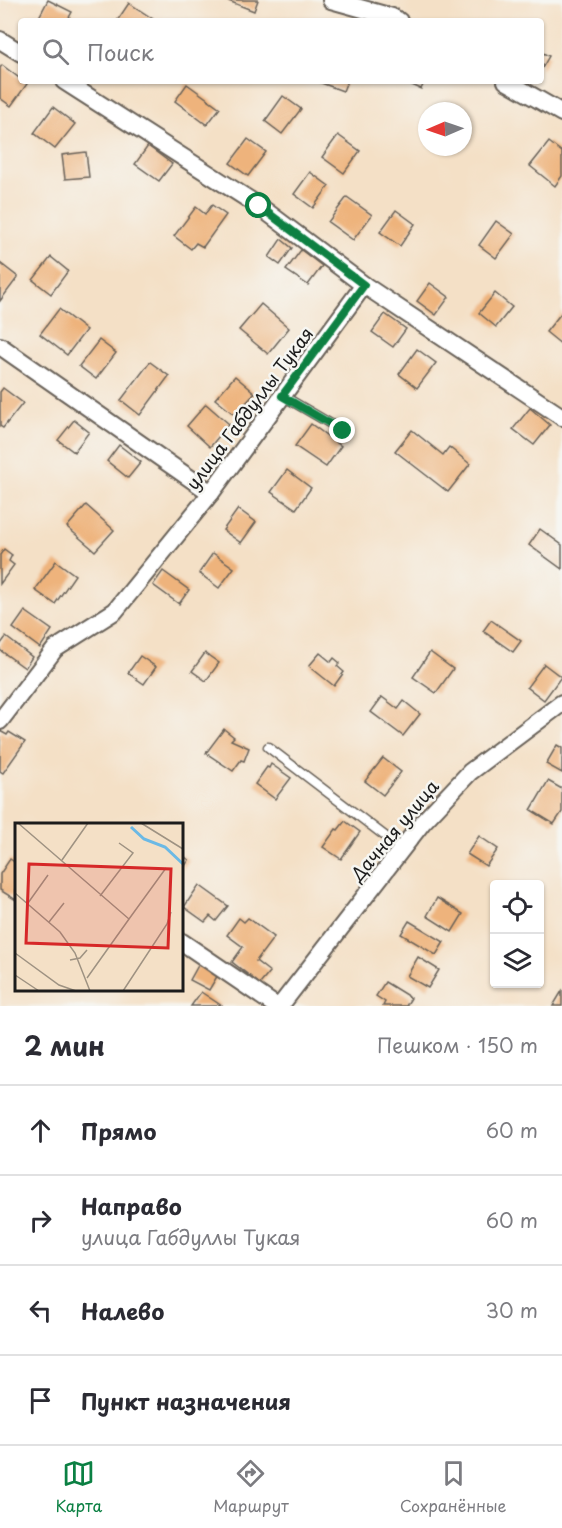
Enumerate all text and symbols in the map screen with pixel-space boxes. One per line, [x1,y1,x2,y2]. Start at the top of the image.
search box [18,18,544,84]
icon: search [39,35,72,68]
text: Поиск [87,35,154,68]
north arrow [418,102,472,156]
route start [245,192,271,218]
street label: улица Габдуллы Тукая [179,321,319,495]
route end [329,417,355,443]
street label: Дачная улица [343,773,445,887]
inset map [15,823,183,991]
map controls [490,880,544,988]
button: locate [490,880,544,934]
button: layers [490,934,544,988]
text: 2 мин [24,1026,105,1065]
text: Пешком · 150 m [377,1030,538,1060]
icon: ahead [24,1114,57,1147]
text: Прямо [81,1114,156,1147]
text: 60 m [486,1115,538,1145]
text: Направо [81,1189,182,1222]
icon: right [24,1204,57,1237]
text: 60 m [486,1205,538,1235]
text: улица Габдуллы Тукая [81,1222,300,1252]
icon: left [24,1294,57,1327]
text: Налево [81,1294,164,1327]
text: 30 m [485,1295,538,1325]
icon: arrive [24,1384,57,1417]
text: Пункт назначения [81,1384,291,1417]
tab: Карта [55,1457,102,1517]
tab: Маршрут [213,1457,289,1517]
tab: Сохранённые [400,1457,507,1517]

